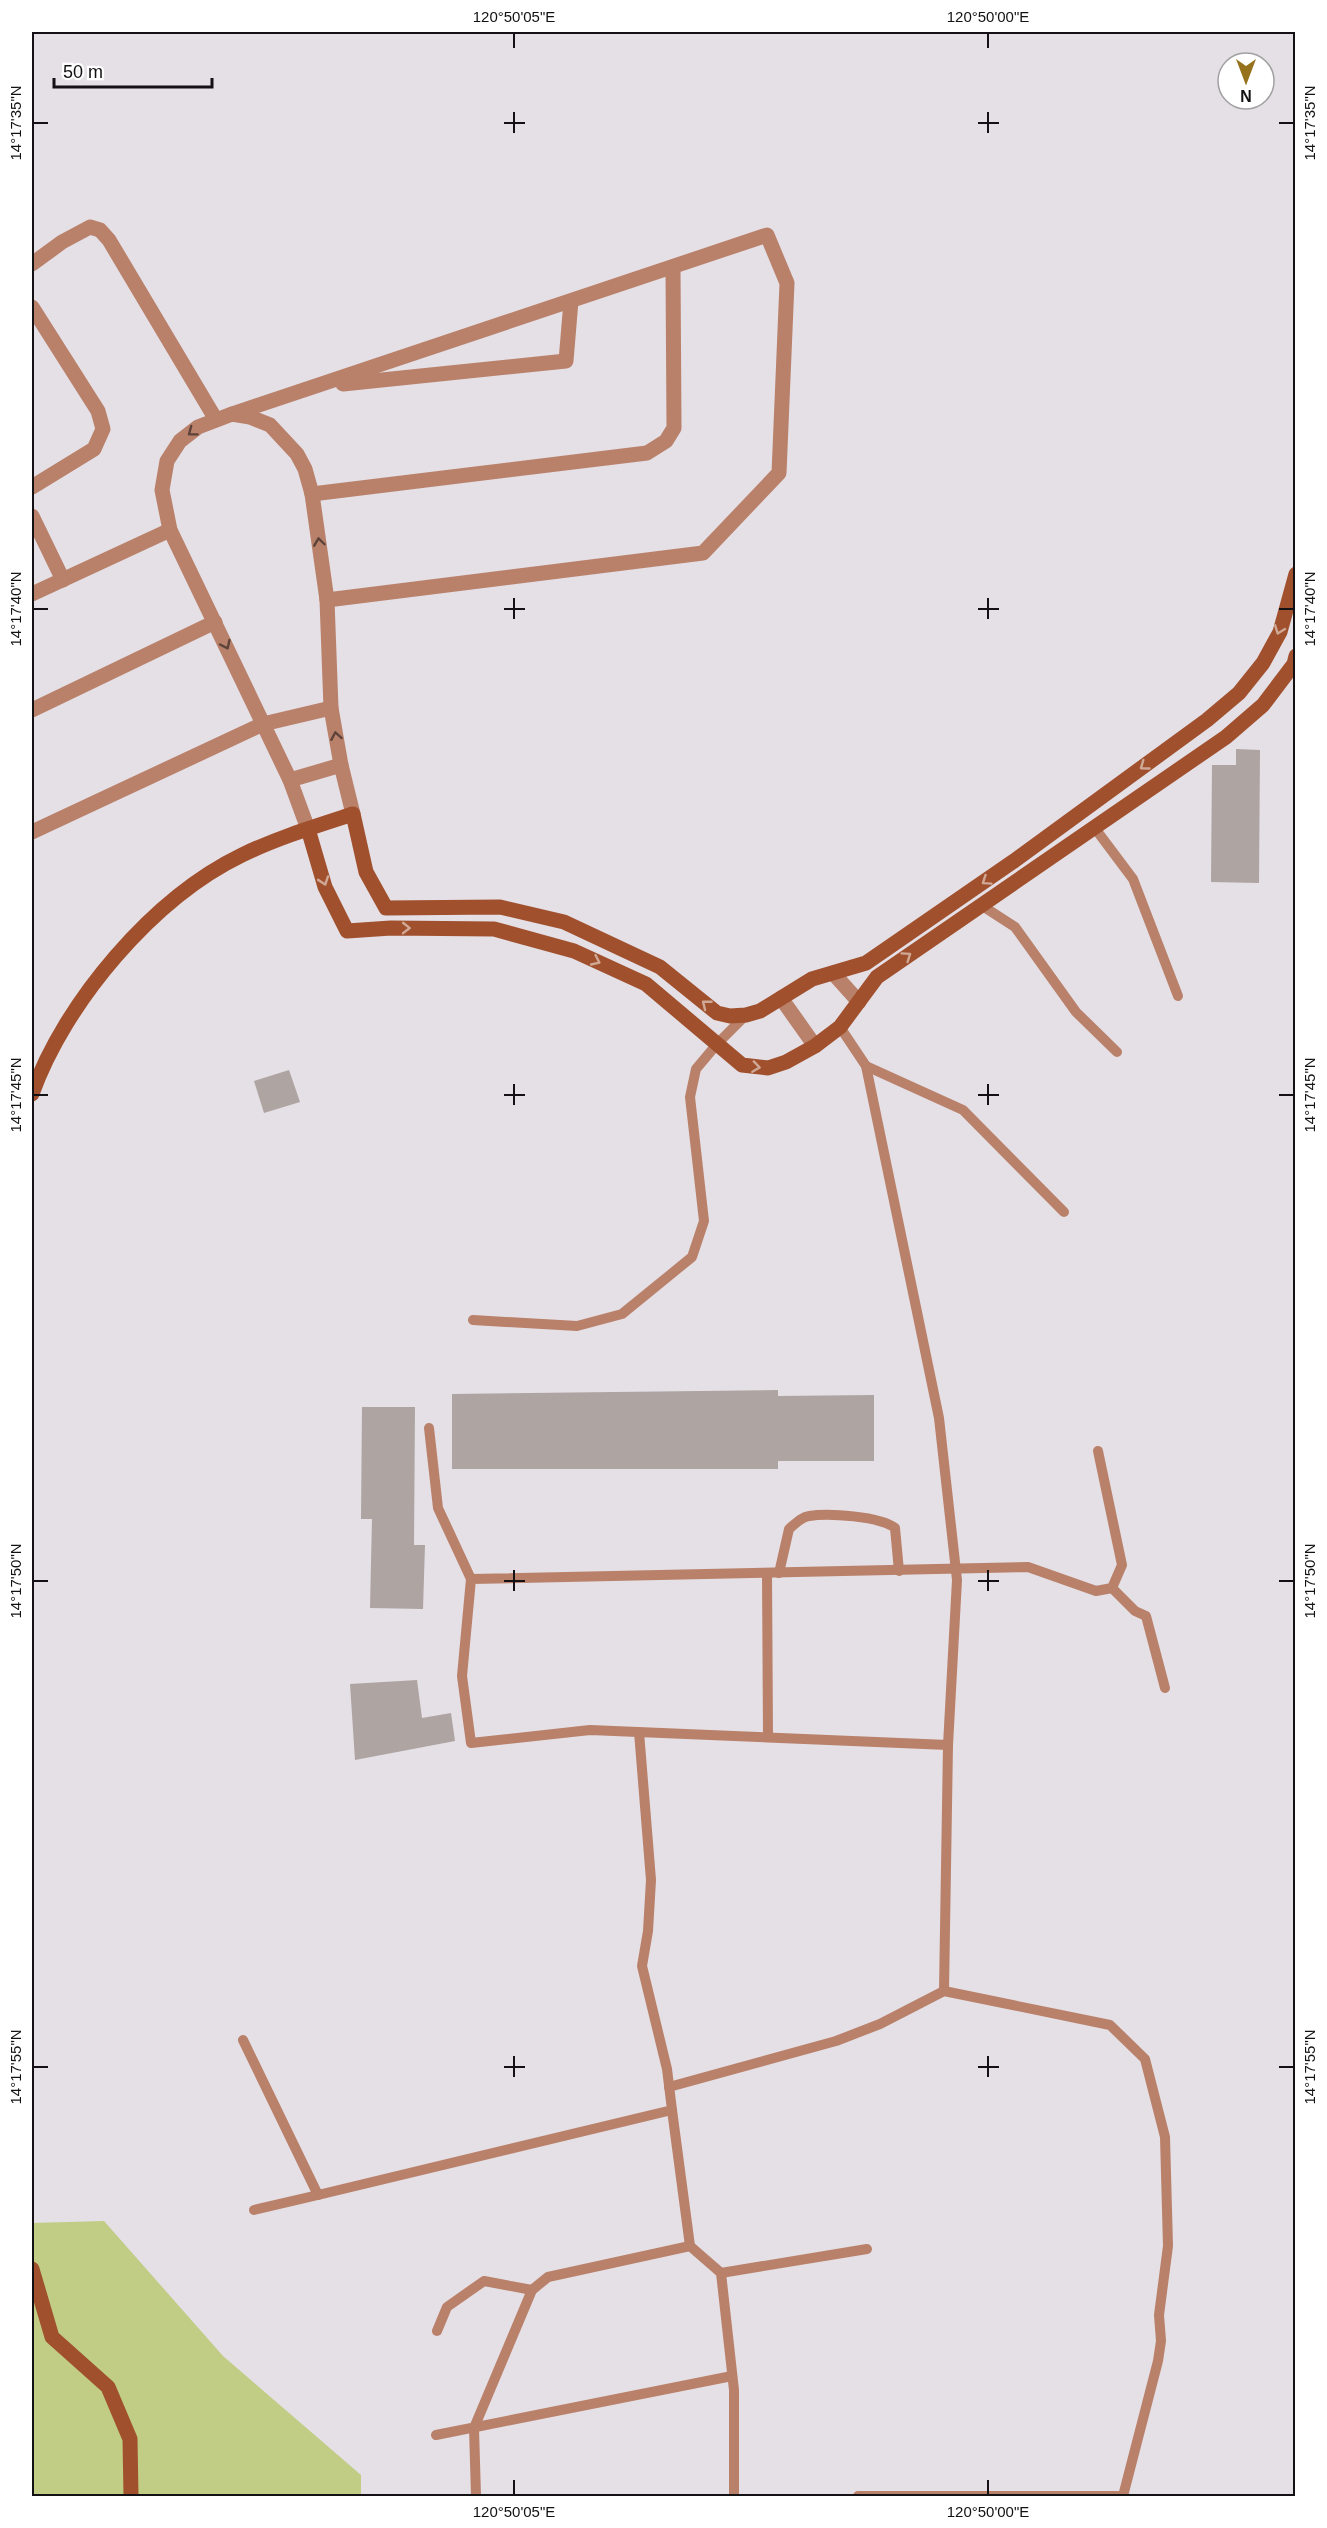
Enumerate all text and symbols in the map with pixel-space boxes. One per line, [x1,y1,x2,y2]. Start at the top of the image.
text: 120°50'05"E [473,8,555,25]
text: 120°50'00"E [947,8,1029,25]
scale bar [54,51,212,89]
north arrow [1216,51,1276,111]
text: 50 m [63,62,103,82]
text: 14°17'35"N [7,85,24,161]
text: 14°17'35"N [1301,85,1318,161]
text: N [1240,87,1252,104]
one-way arrow [187,425,198,436]
one-way arrow [313,538,325,547]
text: 14°17'40"N [7,571,24,647]
text: 14°17'40"N [1301,571,1318,647]
one-way arrow [1274,624,1286,635]
one-way arrow [218,639,230,650]
one-way arrow [330,732,343,742]
one-way arrow [1139,759,1150,770]
one-way arrow [982,874,993,885]
one-way arrow [317,875,329,886]
one-way arrow [401,922,410,934]
one-way arrow [901,952,912,963]
one-way arrow [589,953,600,965]
one-way arrow [702,1001,713,1012]
text: 14°17'45"N [7,1057,24,1133]
text: 14°17'45"N [1301,1057,1318,1133]
one-way arrow [751,1060,761,1072]
text: 14°17'50"N [7,1543,24,1619]
text: 14°17'50"N [1301,1543,1318,1619]
text: 14°17'55"N [7,2029,24,2105]
text: 14°17'55"N [1301,2029,1318,2105]
text: 120°50'05"E [473,2503,555,2520]
text: 120°50'00"E [947,2503,1029,2520]

